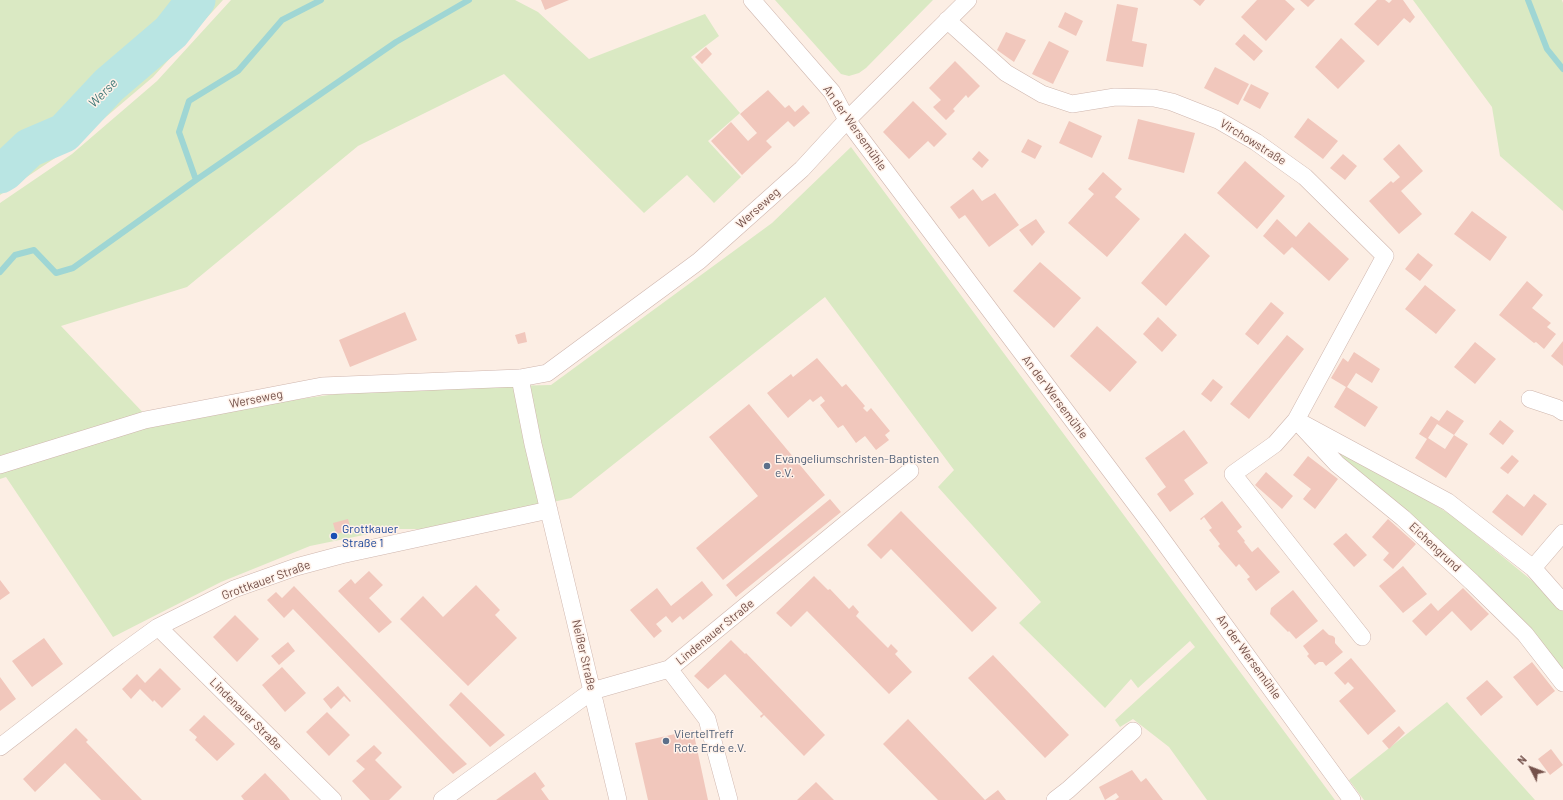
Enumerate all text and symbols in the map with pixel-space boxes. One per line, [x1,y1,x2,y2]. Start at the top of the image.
water label: Werse [85,75,121,111]
street label: An der Wersemühle [820,83,890,173]
street label: Virchowstraße [1217,116,1289,168]
street label: Werseweg [733,185,783,231]
street label: An der Wersemühle [1019,352,1091,442]
street label: Werseweg [228,387,284,411]
place label: Evangeliumschristen-Baptisten e.V. [775,452,939,480]
marker: Evangeliumschristen-Baptisten e.V. [762,461,772,471]
street label: Eichengrund [1406,519,1464,575]
place label: Grottkauer Straße 1 [342,522,398,550]
marker: Grottkauer Straße 1 [329,531,339,541]
street label: Grottkauer Straße [220,557,312,603]
street label: Lindenauer Straße [673,596,757,668]
street label: An der Wersemühle [1214,612,1284,702]
street label: Neißer Straße [569,618,599,692]
street label: Lindenauer Straße [207,675,285,753]
place label: ViertelTreff Rote Erde e.V. [674,727,747,755]
marker: ViertelTreff Rote Erde e.V. [661,736,671,746]
north arrow [1511,748,1551,788]
text: N [1514,753,1529,767]

